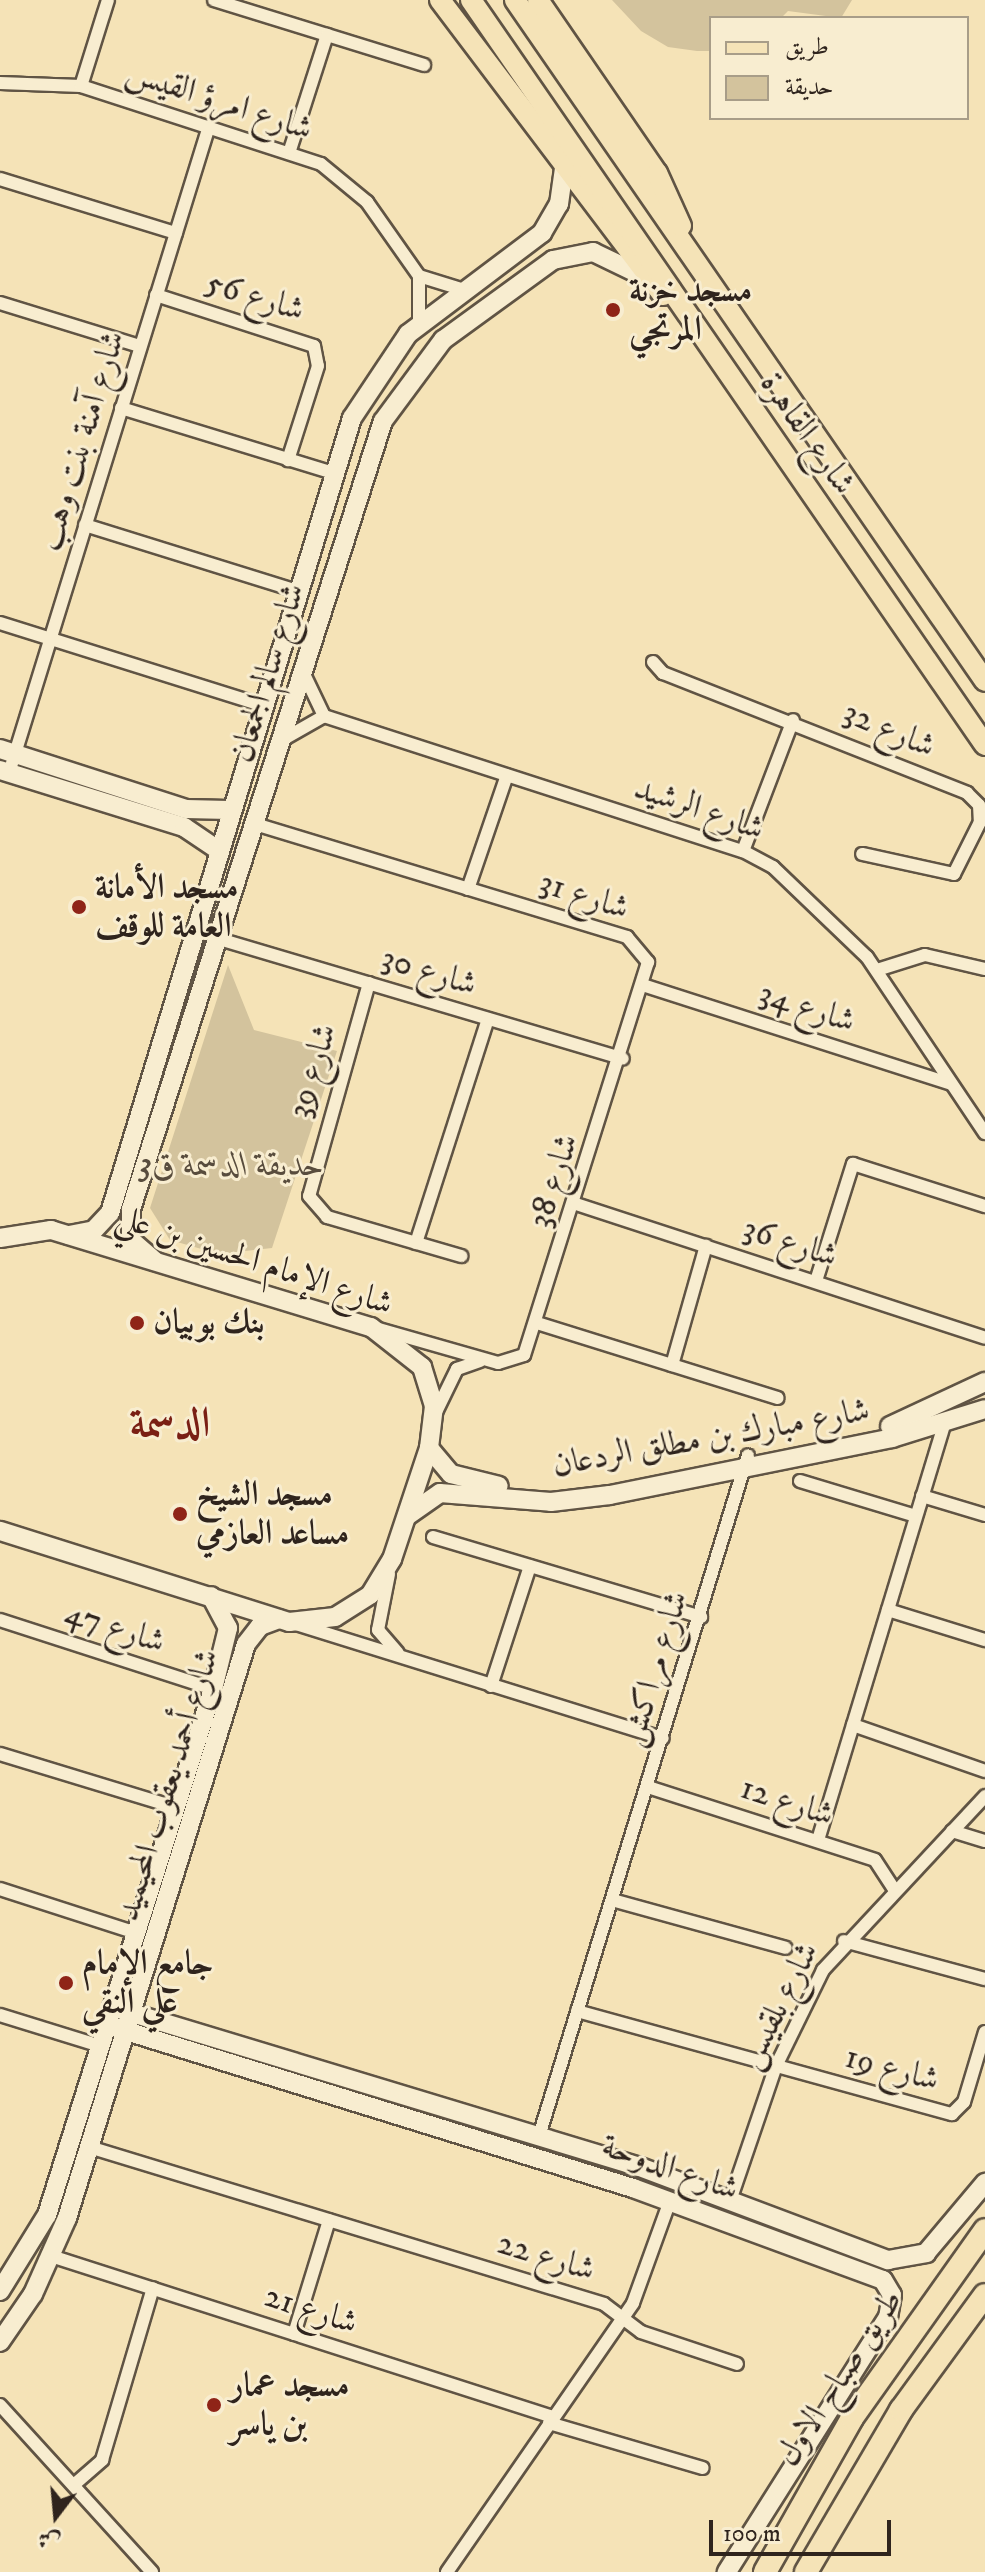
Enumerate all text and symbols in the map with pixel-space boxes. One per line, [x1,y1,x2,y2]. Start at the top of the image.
legend [709,16,969,120]
text: طريق [785,32,829,62]
street label: شارع امرؤ القيس [121,52,317,150]
text: حديقة [785,72,834,102]
street label: شارع 56 [201,263,309,331]
place label: مسجد خزنة المرتجي [629,270,752,350]
marker: مسجد خزنة المرتجي [604,301,622,319]
street label: شارع آمنة بنت وهب [29,326,135,556]
street label: شارع القاهرة [750,365,864,503]
street label: شارع سالم الجمعان [221,579,315,767]
street label: شارع 32 [837,693,941,767]
street label: شارع الرشيد [629,768,769,850]
street label: شارع 31 [534,862,634,930]
place label: مسجد الأمانة العامة للوقف [95,867,239,946]
marker: مسجد الأمانة العامة للوقف [70,898,88,916]
street label: شارع 30 [377,938,481,1006]
street label: شارع 34 [754,973,860,1043]
street label: شارع 39 [279,1019,347,1123]
street label: شارع 38 [520,1129,588,1233]
park label: حديقة الدسمة ق3 [139,1146,325,1186]
street label: شارع الإمام الحسين بن علي [110,1197,398,1325]
street label: شارع 36 [738,1209,842,1277]
place label: بنك بوبيان [153,1303,265,1343]
marker: بنك بوبيان [128,1314,146,1332]
street label: شارع مبارك بن مطلق الردعان [549,1390,873,1486]
district label: الدسمة [130,1399,210,1449]
place label: مسجد الشيخ مساعد العازمي [196,1474,349,1554]
marker: مسجد الشيخ مساعد العازمي [171,1505,189,1523]
street label: شارع مراكش [612,1586,698,1752]
street label: شارع 47 [60,1593,170,1663]
street label: شارع أحمد يعقوب المحيميد [107,1644,229,1926]
street label: شارع 12 [735,1768,839,1836]
street label: شارع بلقيس [730,1936,828,2076]
place label: جامع الإمام علي النقي [82,1943,213,2022]
marker: جامع الإمام علي النقي [57,1974,75,1992]
street label: شارع 19 [841,2037,943,2101]
street label: شارع الدوحة [596,2126,744,2210]
street label: شارع 22 [492,2223,600,2291]
street label: شارع 21 [259,2276,363,2344]
street label: طريق صباح الاول [768,2282,912,2474]
place label: مسجد عمار بن ياسر [230,2365,349,2444]
marker: مسجد عمار بن ياسر [205,2396,223,2414]
north arrow [16,2476,96,2556]
scale bar [713,2504,895,2554]
text: 100 m [723,2519,781,2549]
text: ش [35,2524,63,2556]

